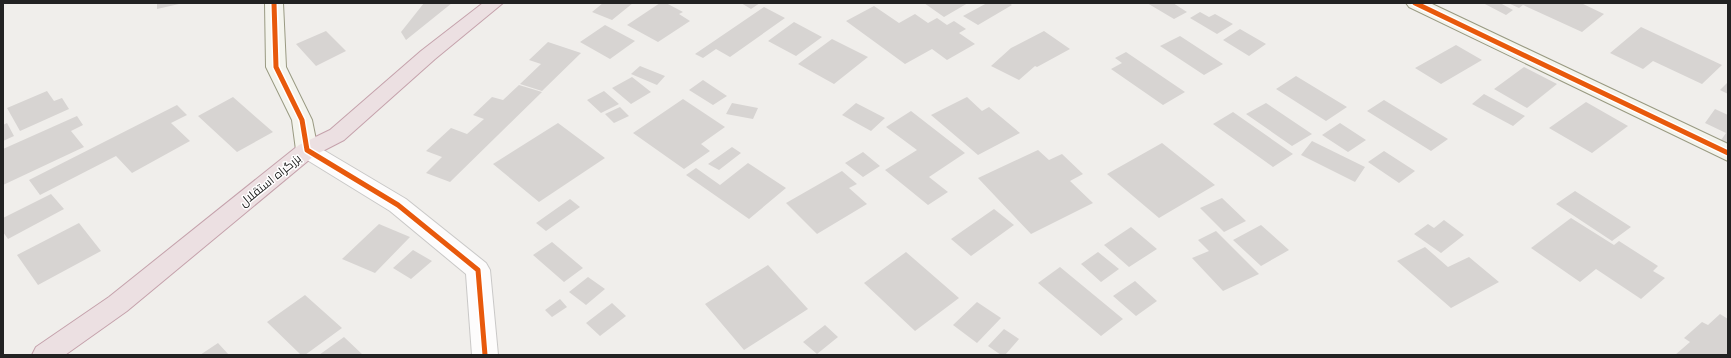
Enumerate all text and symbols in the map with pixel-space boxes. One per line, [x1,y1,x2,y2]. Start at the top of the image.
street label: بزرگراه استقلال [236,150,304,210]

